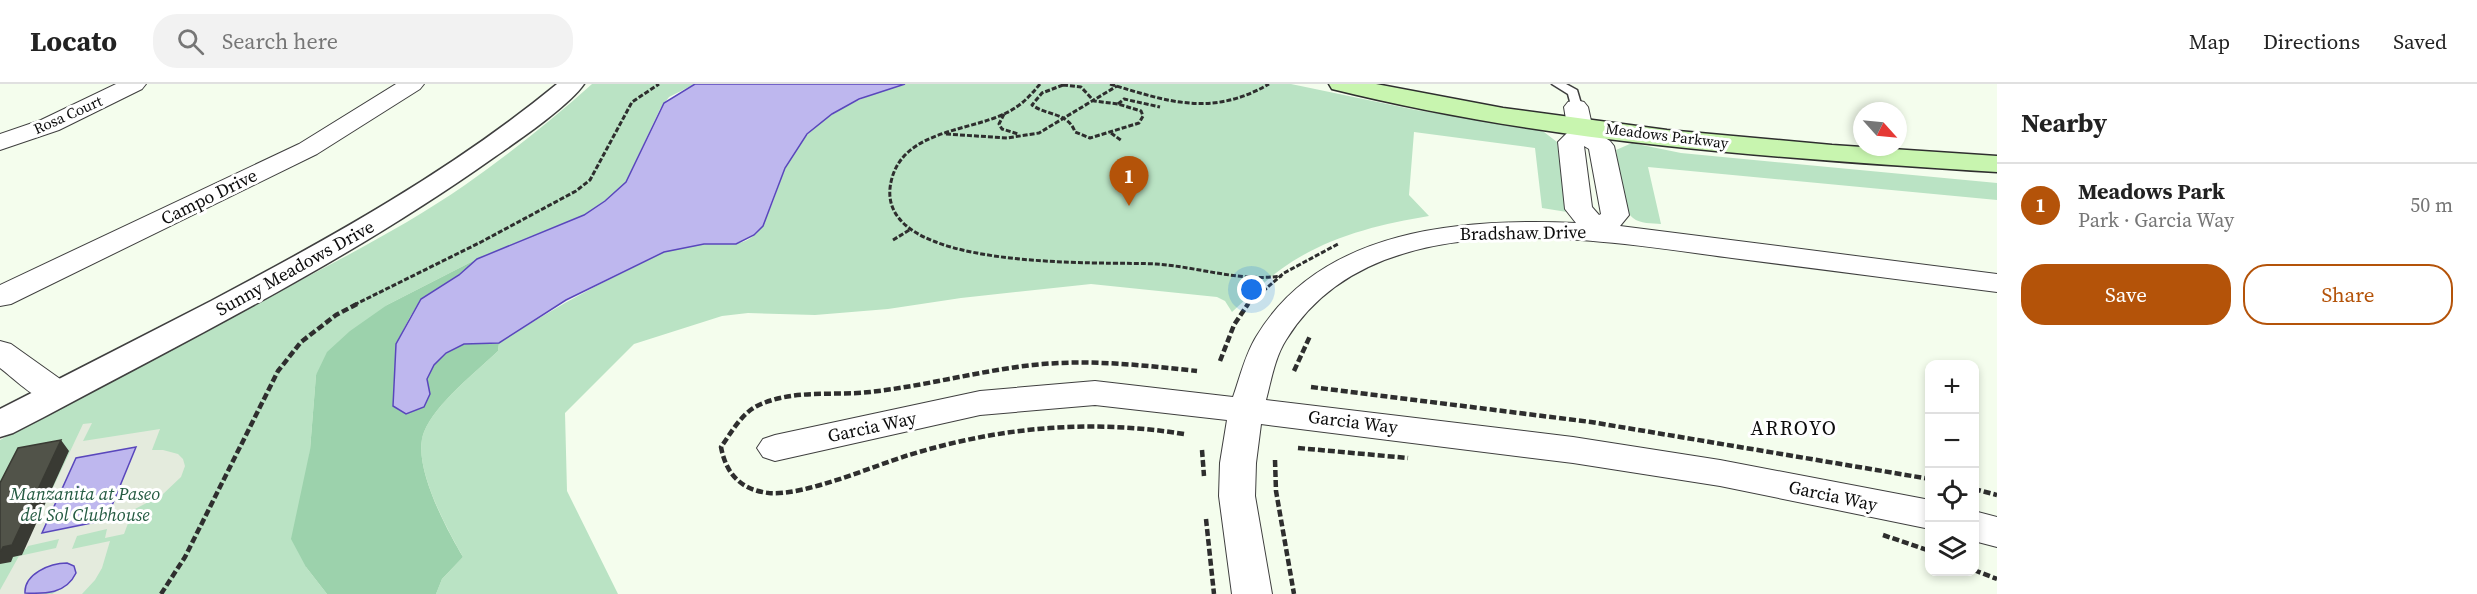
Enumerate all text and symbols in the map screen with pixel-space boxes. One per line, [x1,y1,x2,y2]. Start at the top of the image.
search box [153,14,573,68]
text: Locato [30,22,117,60]
icon: search [174,25,207,58]
text: Search here [222,26,338,56]
text: Map [2189,27,2230,56]
text: Directions [2263,27,2360,56]
text: Saved [2393,27,2447,56]
street label: Rosa Court [30,90,106,139]
north arrow [1853,102,1907,156]
text: Nearby [2021,105,2107,141]
street label: Meadows Parkway [1604,118,1730,153]
pin: 1 [1110,156,1148,206]
street label: Campo Drive [156,162,261,231]
text: Meadows Park [2078,176,2225,206]
text: 1 [2035,191,2046,219]
text: 50 m [2410,191,2453,219]
text: Park · Garcia Way [2078,206,2234,234]
street label: Sunny Meadows Drive [211,214,378,321]
street label: Bradshaw Drive [1459,219,1587,246]
button: Save [2021,264,2231,325]
button: Share [2243,264,2453,325]
your location [1237,275,1266,304]
map controls [1925,360,1979,576]
button: + [1925,360,1979,414]
street label: Garcia Way [1307,404,1400,439]
street label: Garcia Way [825,405,919,448]
district label: ARROYO [1751,414,1837,442]
button: − [1925,414,1979,468]
button: locate [1925,468,1979,522]
street label: Garcia Way [1786,474,1880,517]
park label: Manzanita at Paseo del Sol Clubhouse [9,481,160,527]
button: layers [1925,522,1979,576]

